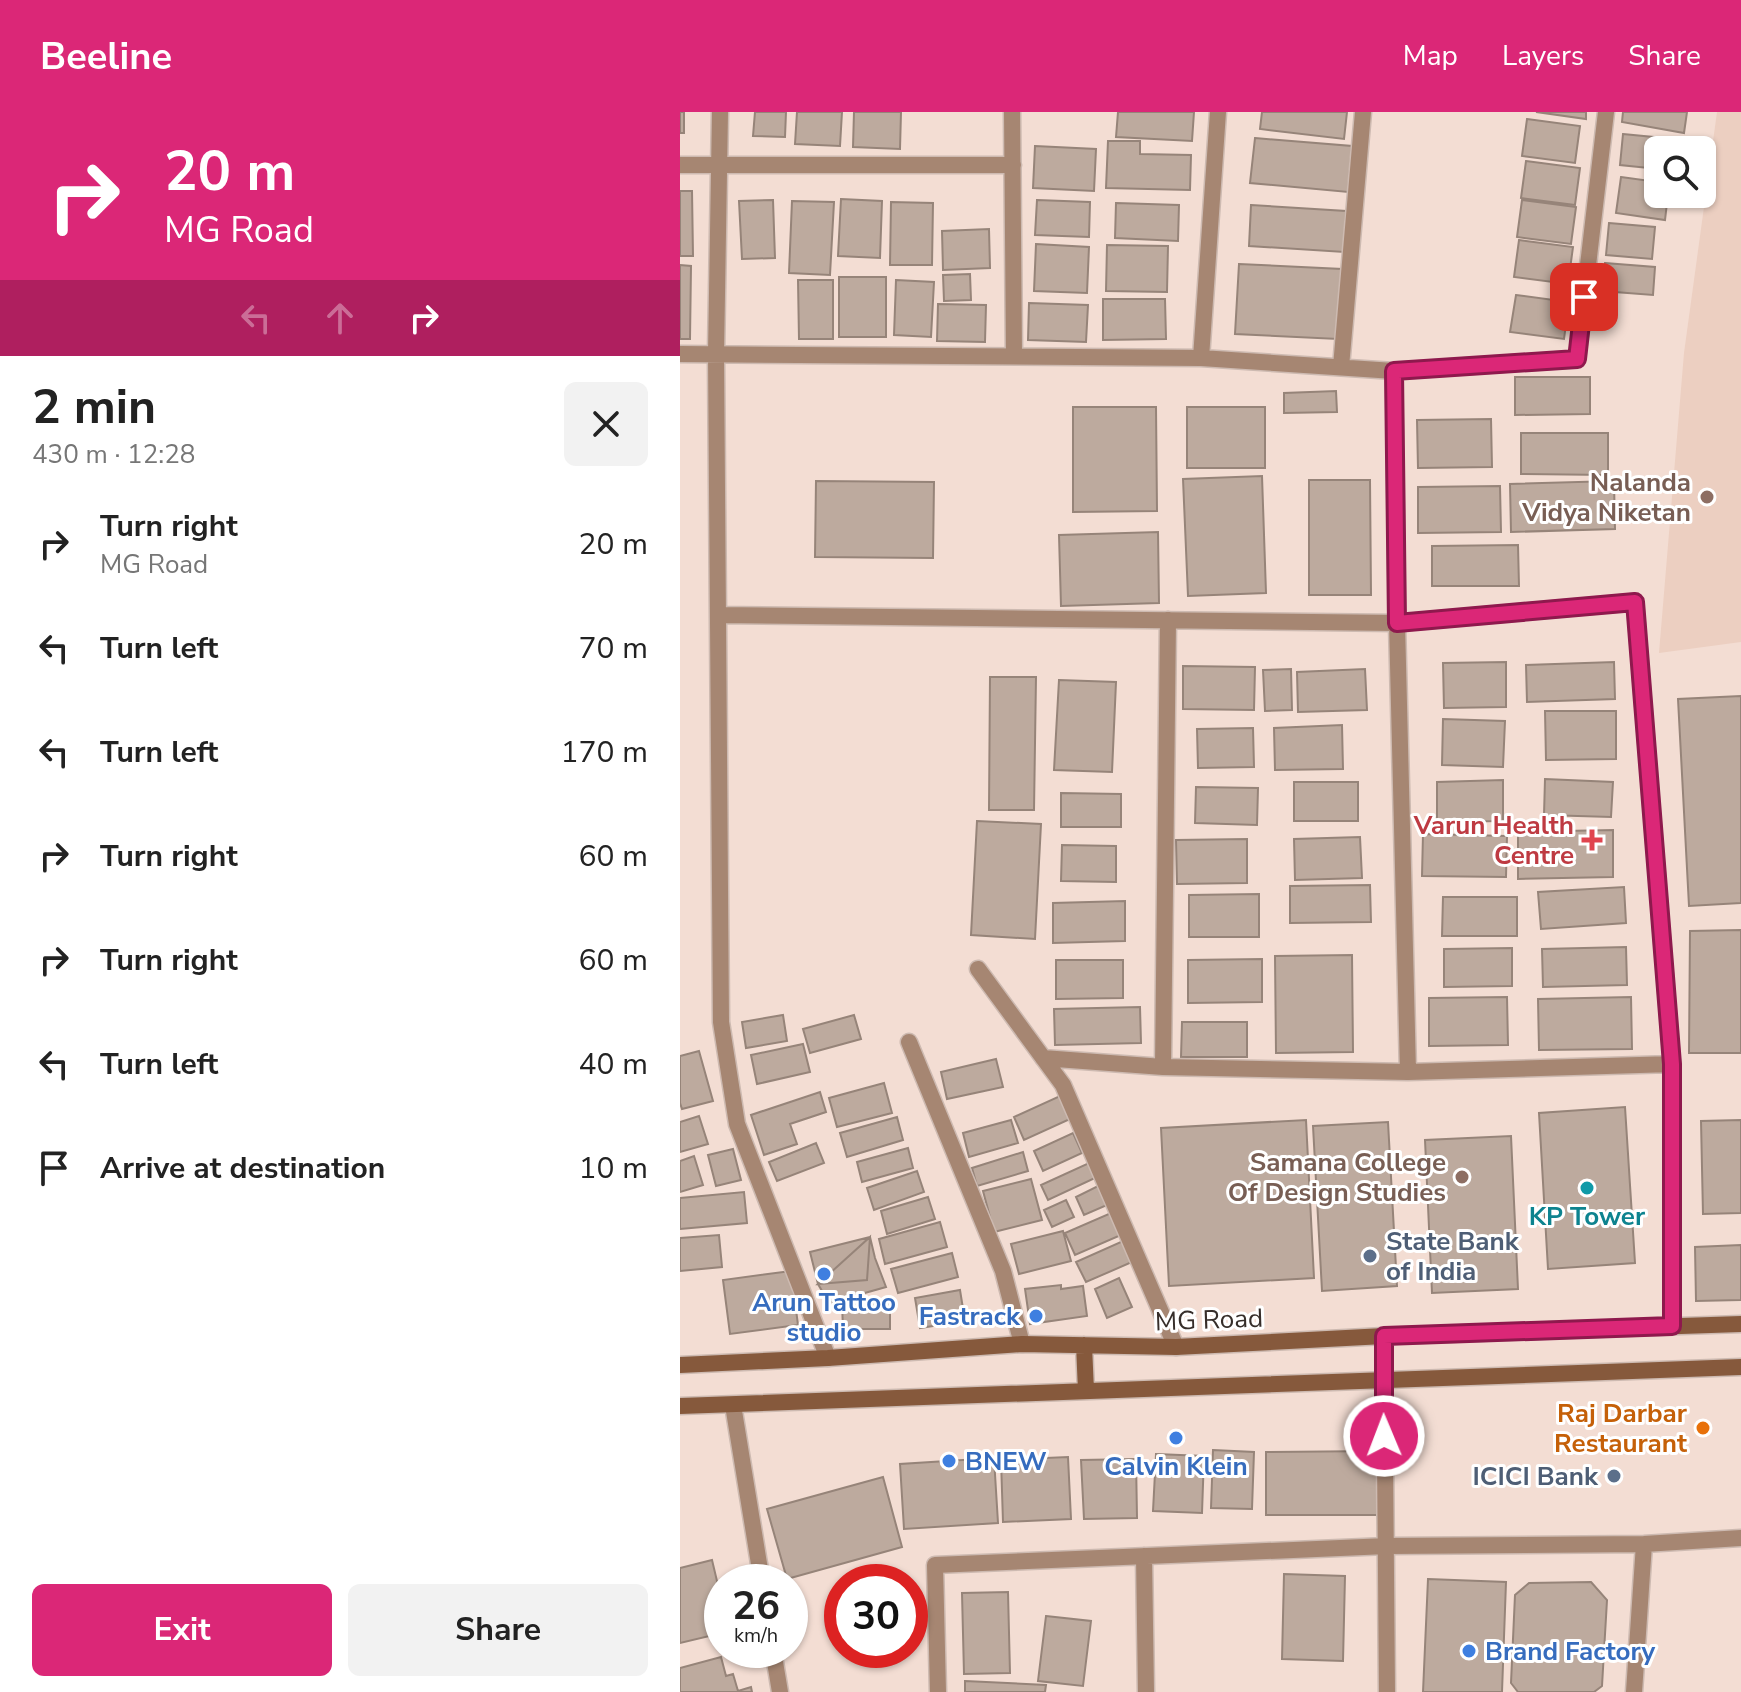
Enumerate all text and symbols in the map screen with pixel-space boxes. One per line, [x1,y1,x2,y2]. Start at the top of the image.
text: Beeline [40,31,172,82]
text: Map [1403,37,1458,75]
text: Layers [1502,37,1584,75]
text: Share [1628,37,1701,75]
text: 20 m [164,133,295,210]
map controls [1644,136,1716,208]
button: search [1644,136,1716,208]
icon: right [32,144,136,248]
text: MG Road [164,206,314,255]
pin [1550,263,1618,331]
icon: arrive [1562,275,1606,319]
icon: left [234,296,278,340]
icon: ahead [318,296,362,340]
icon: right [402,296,446,340]
text: 2 min [32,374,156,440]
button: close [564,382,648,466]
text: 430 m · 12:28 [32,437,195,472]
place label: Nalanda Vidya Niketan [1521,465,1691,530]
marker: Nalanda Vidya Niketan [1698,488,1716,506]
text: Turn right [100,506,238,547]
icon: right [32,522,76,566]
text: 20 m [579,524,648,565]
text: MG Road [100,547,208,582]
icon: left [32,626,76,670]
text: Turn left [100,628,218,669]
text: 70 m [579,628,648,669]
icon: left [32,730,76,774]
text: Turn left [100,732,218,773]
text: 170 m [561,732,648,773]
place label: Varun Health Centre [1413,808,1574,873]
marker: Varun Health Centre [1581,829,1603,851]
icon: right [32,834,76,878]
text: Turn right [100,836,238,877]
text: 60 m [579,836,648,877]
icon: right [32,938,76,982]
text: Turn right [100,940,238,981]
text: 60 m [579,940,648,981]
icon: left [32,1042,76,1086]
text: Turn left [100,1044,218,1085]
text: 40 m [579,1044,648,1085]
place label: Samana College Of Design Studies [1228,1145,1446,1210]
icon: arrive [32,1146,76,1190]
text: Arrive at destination [100,1148,385,1189]
text: 10 m [579,1148,648,1189]
marker: Samana College Of Design Studies [1453,1168,1471,1186]
marker: KP Tower [1578,1179,1596,1197]
place label: KP Tower [1529,1199,1646,1234]
place label: State Bank of India [1386,1224,1520,1289]
marker: State Bank of India [1361,1247,1379,1265]
marker: Arun Tattoo studio [815,1265,833,1283]
place label: Arun Tattoo studio [752,1285,896,1350]
place label: Fastrack [919,1299,1021,1334]
street label: MG Road [1154,1301,1264,1339]
marker: Fastrack [1027,1307,1045,1325]
position arrow [1342,1394,1426,1478]
place label: Raj Darbar Restaurant [1554,1396,1688,1461]
marker: Raj Darbar Restaurant [1694,1419,1712,1437]
marker: Calvin Klein [1167,1429,1185,1447]
place label: BNEW [965,1444,1047,1479]
place label: Calvin Klein [1104,1449,1248,1484]
marker: BNEW [940,1452,958,1470]
place label: ICICI Bank [1472,1459,1599,1494]
marker: ICICI Bank [1605,1467,1623,1485]
speed limit sign: 30 [824,1564,928,1668]
text: 26 [732,1579,780,1633]
button: Exit [32,1584,332,1676]
button: Share [348,1584,648,1676]
text: km/h [734,1622,778,1649]
place label: Brand Factory [1485,1634,1655,1669]
marker: Brand Factory [1460,1642,1478,1660]

